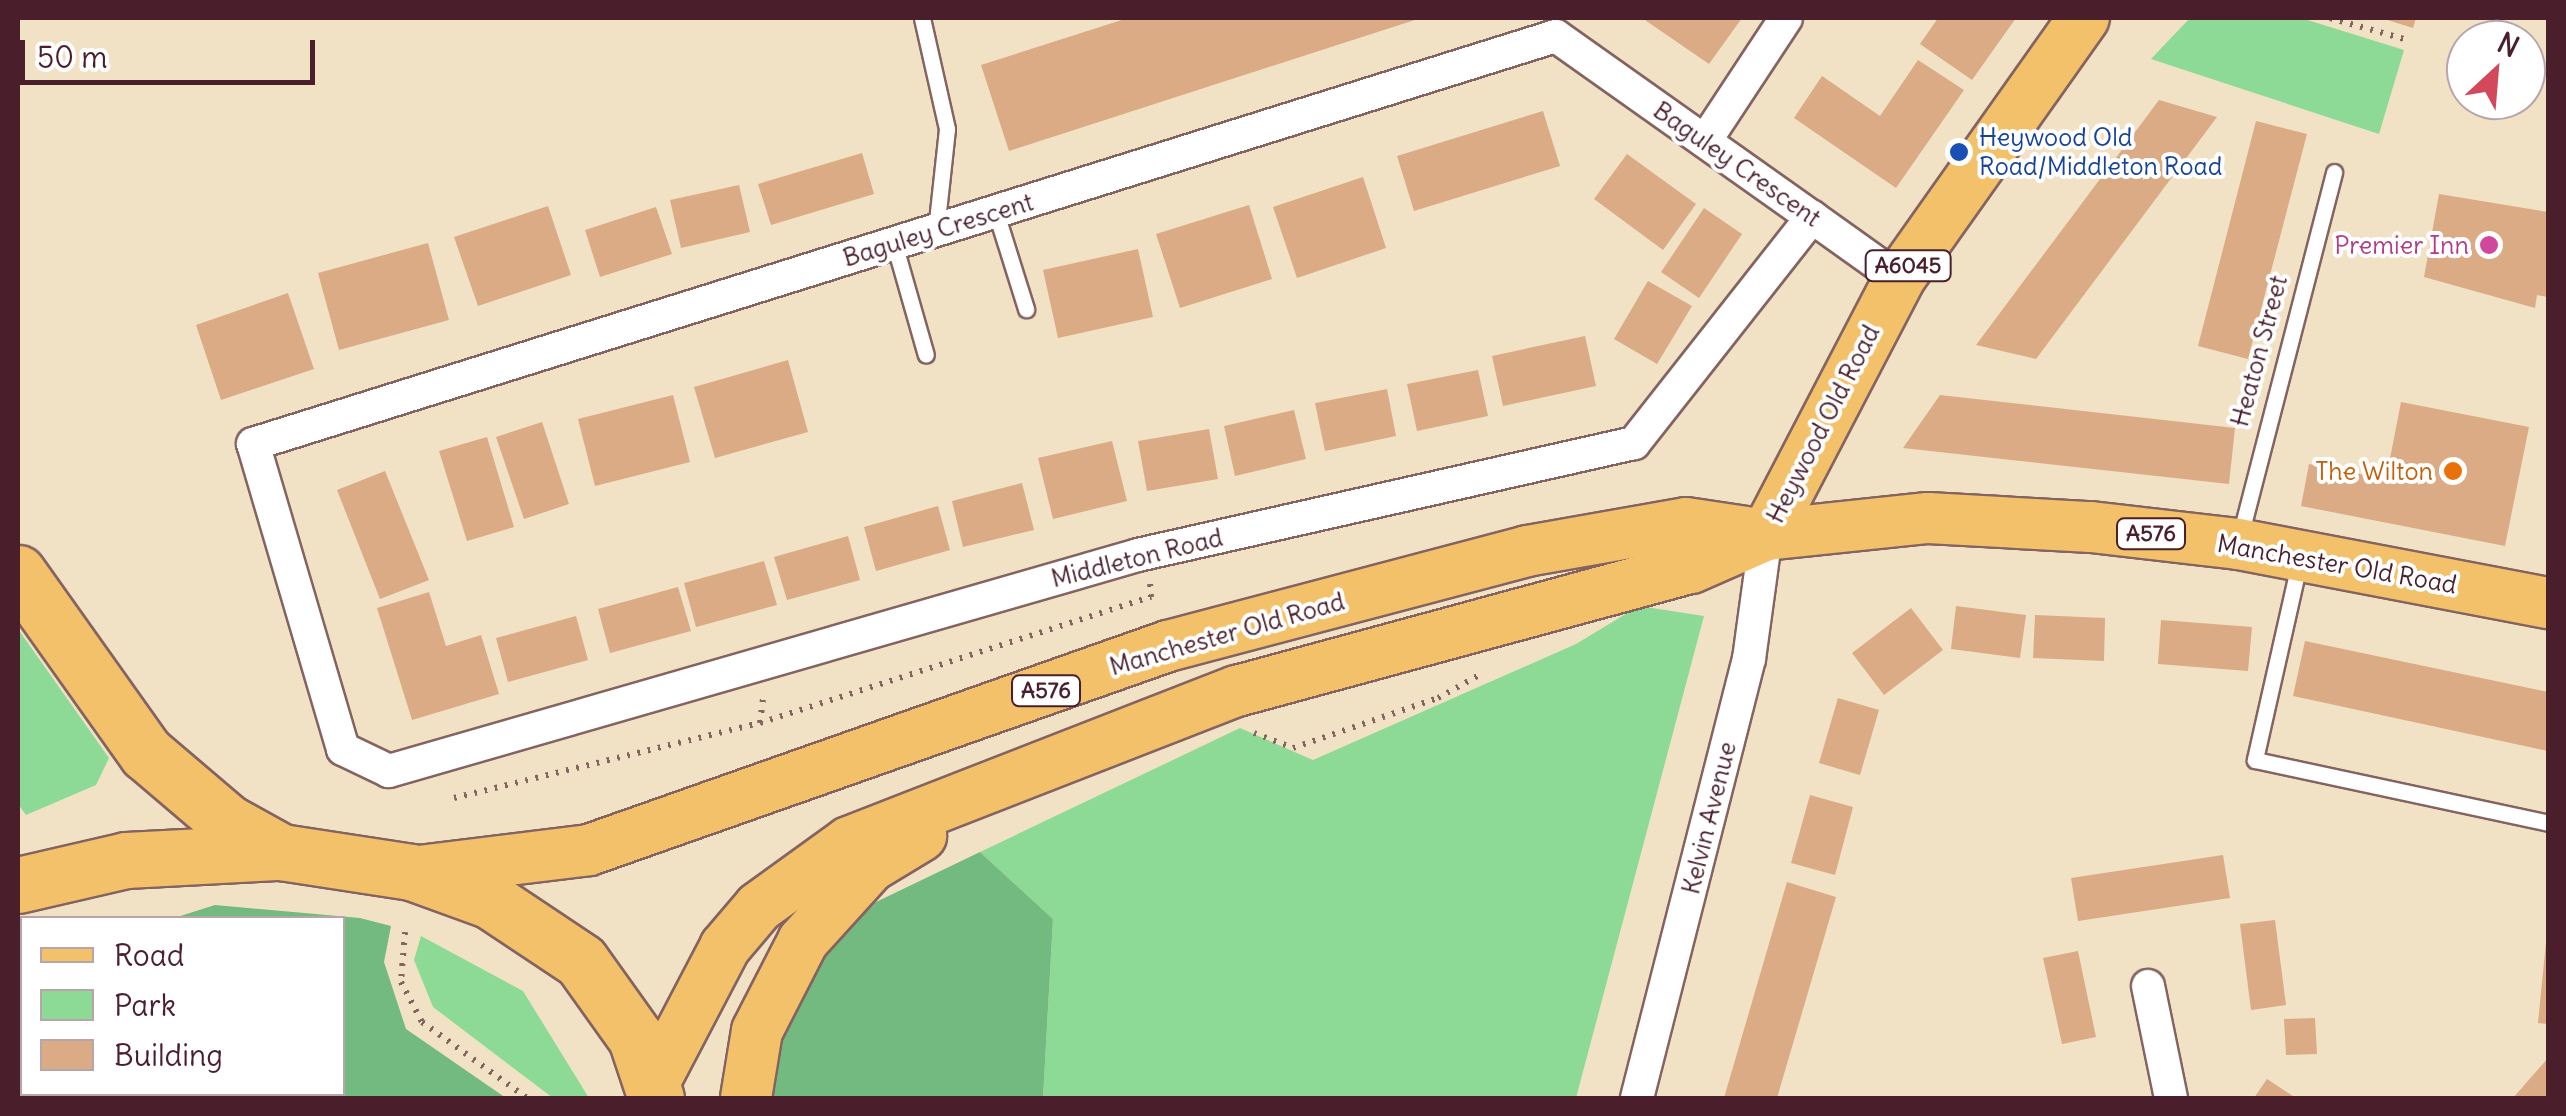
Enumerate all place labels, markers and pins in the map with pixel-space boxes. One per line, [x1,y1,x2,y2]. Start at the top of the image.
place label: Heywood Old Road/Middleton Road [1979,123,2222,182]
marker: Heywood Old Road/Middleton Road [1948,141,1970,163]
place label: Premier Inn [2334,230,2469,260]
marker: Premier Inn [2478,234,2500,256]
place label: The Wilton [2315,456,2433,486]
marker: The Wilton [2442,460,2464,482]

